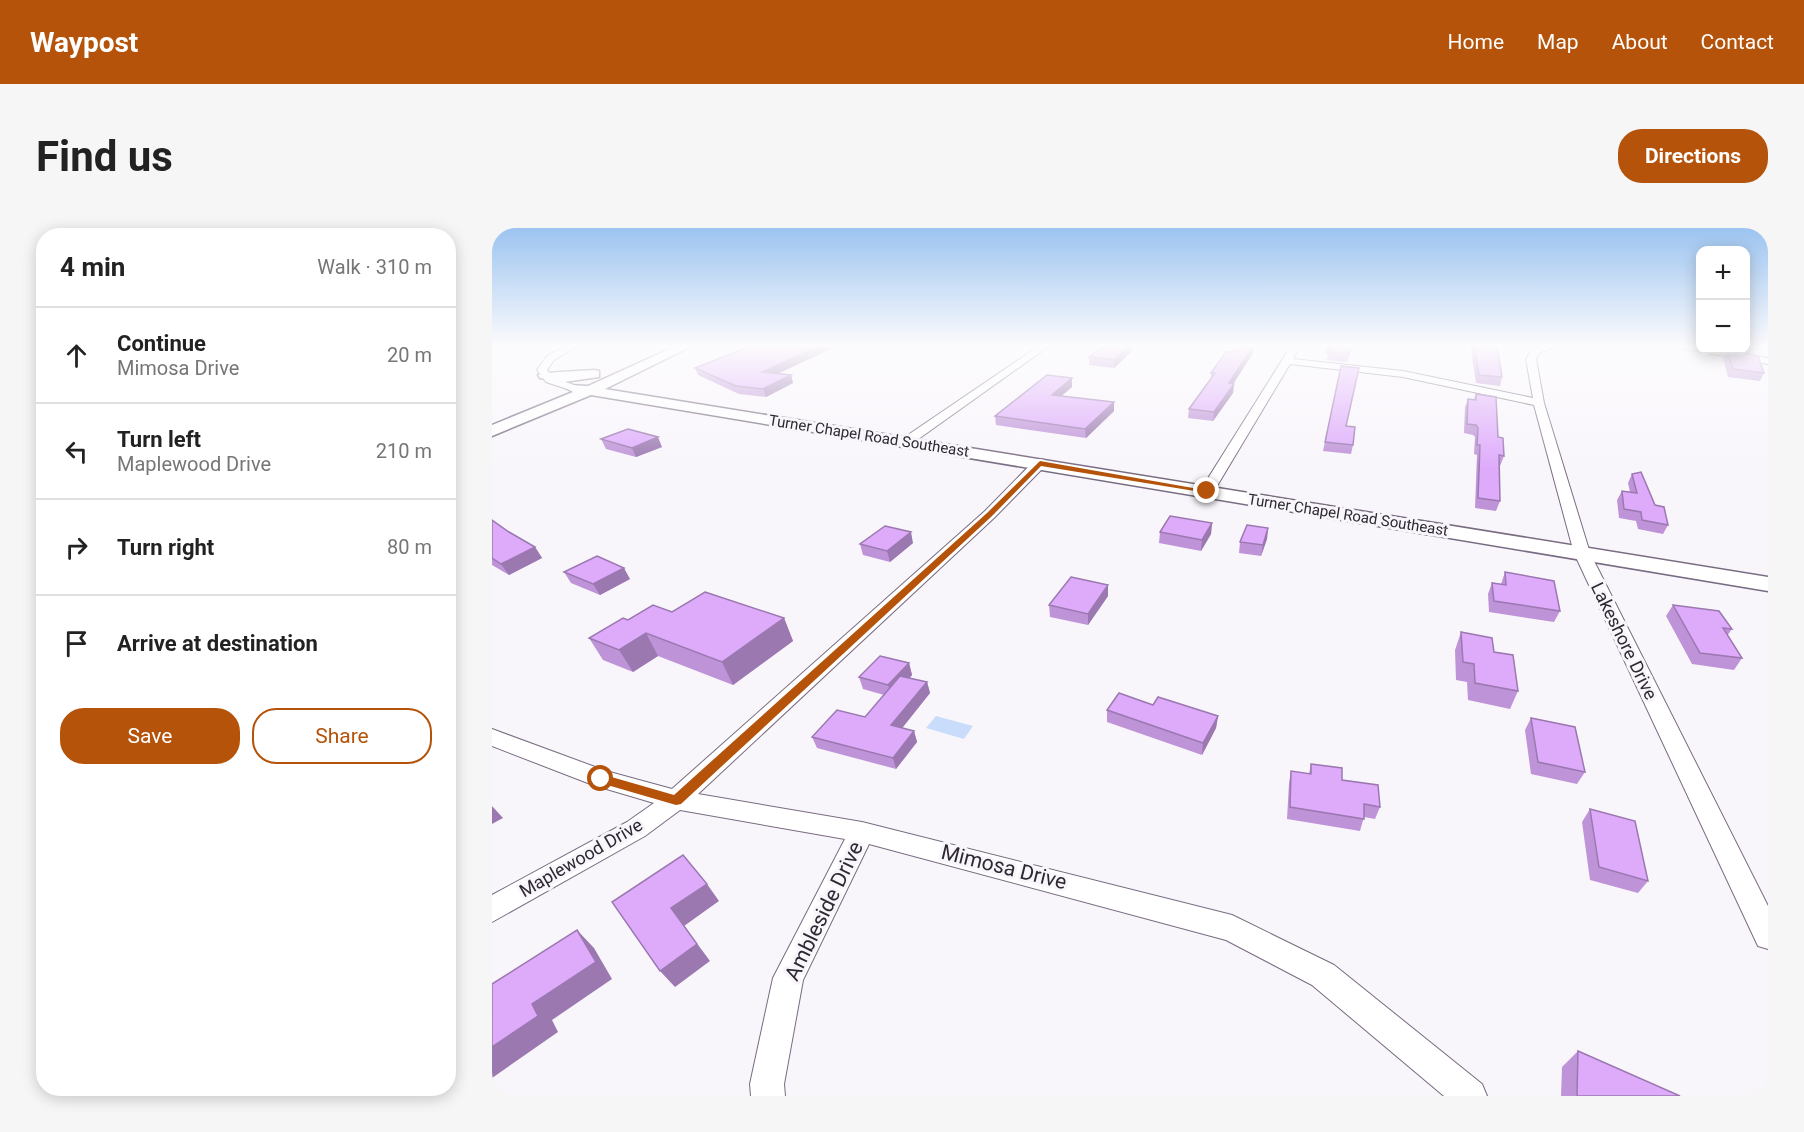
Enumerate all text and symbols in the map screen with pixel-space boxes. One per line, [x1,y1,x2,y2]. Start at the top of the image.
text: Waypost [30,26,138,59]
text: Home [1448,30,1504,54]
text: Map [1537,30,1579,54]
text: About [1612,30,1668,54]
text: Contact [1701,30,1774,54]
button: Directions [1618,129,1768,183]
text: Find us [36,132,173,181]
map controls [1696,246,1750,354]
button: + [1696,246,1750,300]
text: 4 min [60,252,125,282]
text: Walk · 310 m [317,255,432,279]
button: − [1696,300,1750,354]
text: Continue [117,331,206,356]
icon: ahead [60,339,93,372]
text: 20 m [387,343,432,367]
text: Mimosa Drive [117,356,239,380]
street label: Turner Chapel Road Southeast [768,411,970,461]
text: Turn left [117,427,201,452]
icon: left [60,435,93,468]
text: 210 m [376,439,432,463]
text: Maplewood Drive [117,452,271,476]
route end [1193,477,1219,503]
street label: Turner Chapel Road Southeast [1247,490,1449,540]
icon: right [60,531,93,564]
text: Turn right [117,535,214,560]
text: 80 m [387,535,432,559]
street label: Lakeshore Drive [1587,579,1662,703]
icon: arrive [60,627,93,660]
text: Arrive at destination [117,631,318,656]
button: Save [60,708,240,764]
button: Share [252,708,432,764]
route start [587,765,613,791]
street label: Maplewood Drive [515,814,646,901]
street label: Ambleside Drive [780,838,868,984]
street label: Mimosa Drive [939,840,1069,894]

